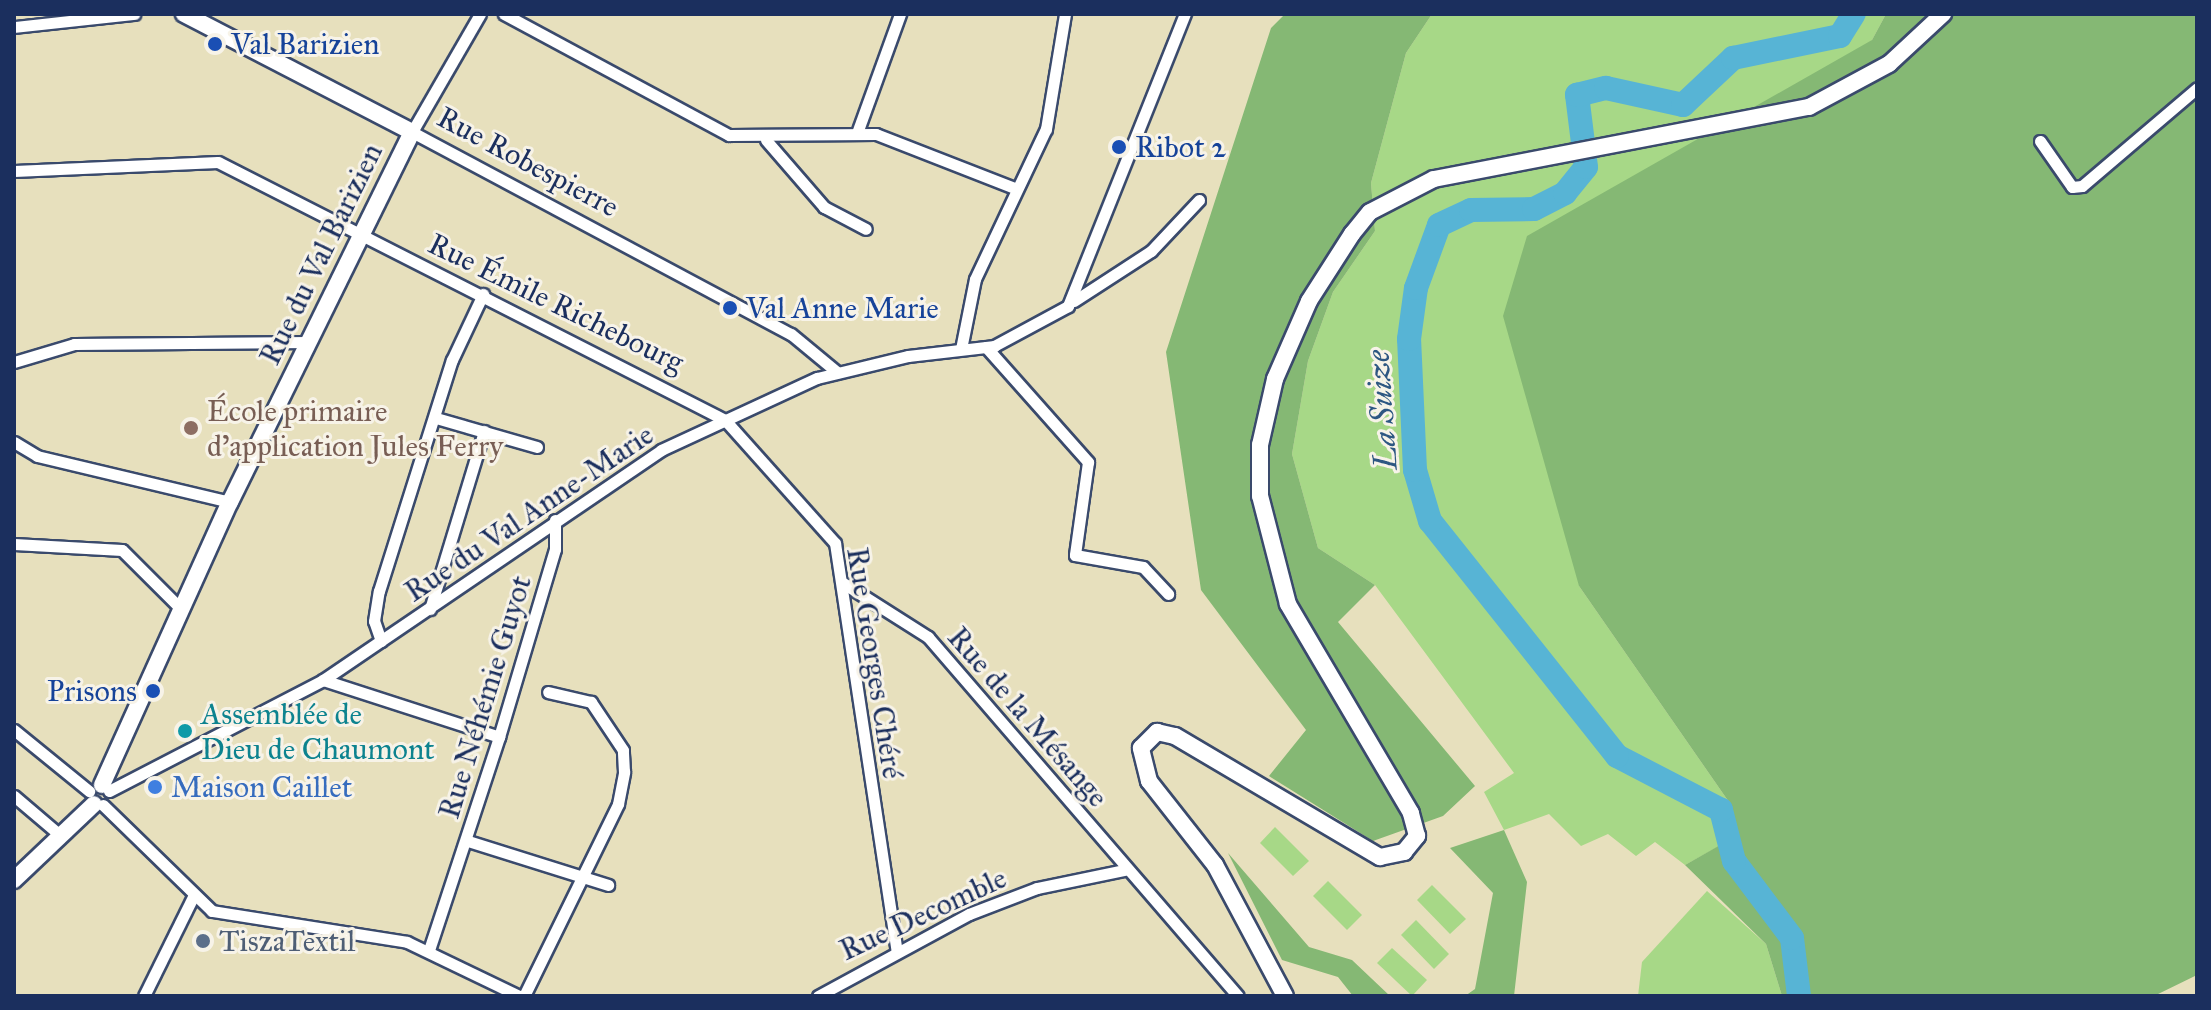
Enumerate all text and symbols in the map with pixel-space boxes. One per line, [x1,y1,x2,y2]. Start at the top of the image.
place label: Val Barizien [231,26,380,62]
marker: Val Barizien [206,35,224,53]
street label: Rue Robespierre [431,99,625,225]
place label: Ribot 2 [1135,129,1226,165]
street label: Rue du Val Barizien [252,137,390,371]
marker: Ribot 2 [1110,138,1128,156]
street label: Rue Émile Richebourg [422,225,690,381]
place label: Val Anne Marie [746,290,939,326]
marker: Val Anne Marie [721,299,739,317]
water label: La Suize [1360,349,1406,471]
place label: École primaire d'application Jules Ferry [207,393,503,464]
street label: Rue du Val Anne-Marie [398,416,660,610]
marker: École primaire d'application Jules Ferry [182,419,200,437]
street label: Rue Georges Chéré [839,545,911,781]
street label: Rue Néhémie Guyot [431,571,539,823]
street label: Rue de la Mésange [940,620,1116,814]
place label: Prisons [47,673,137,709]
marker: Prisons [144,682,162,700]
place label: Assemblée de Dieu de Chaumont [201,696,435,766]
marker: Assemblée de Dieu de Chaumont [176,722,194,740]
place label: Maison Caillet [171,769,352,805]
marker: Maison Caillet [146,778,164,796]
street label: Rue Decomble [834,860,1012,968]
place label: TiszaTextil [219,923,355,959]
marker: TiszaTextil [194,932,212,950]

